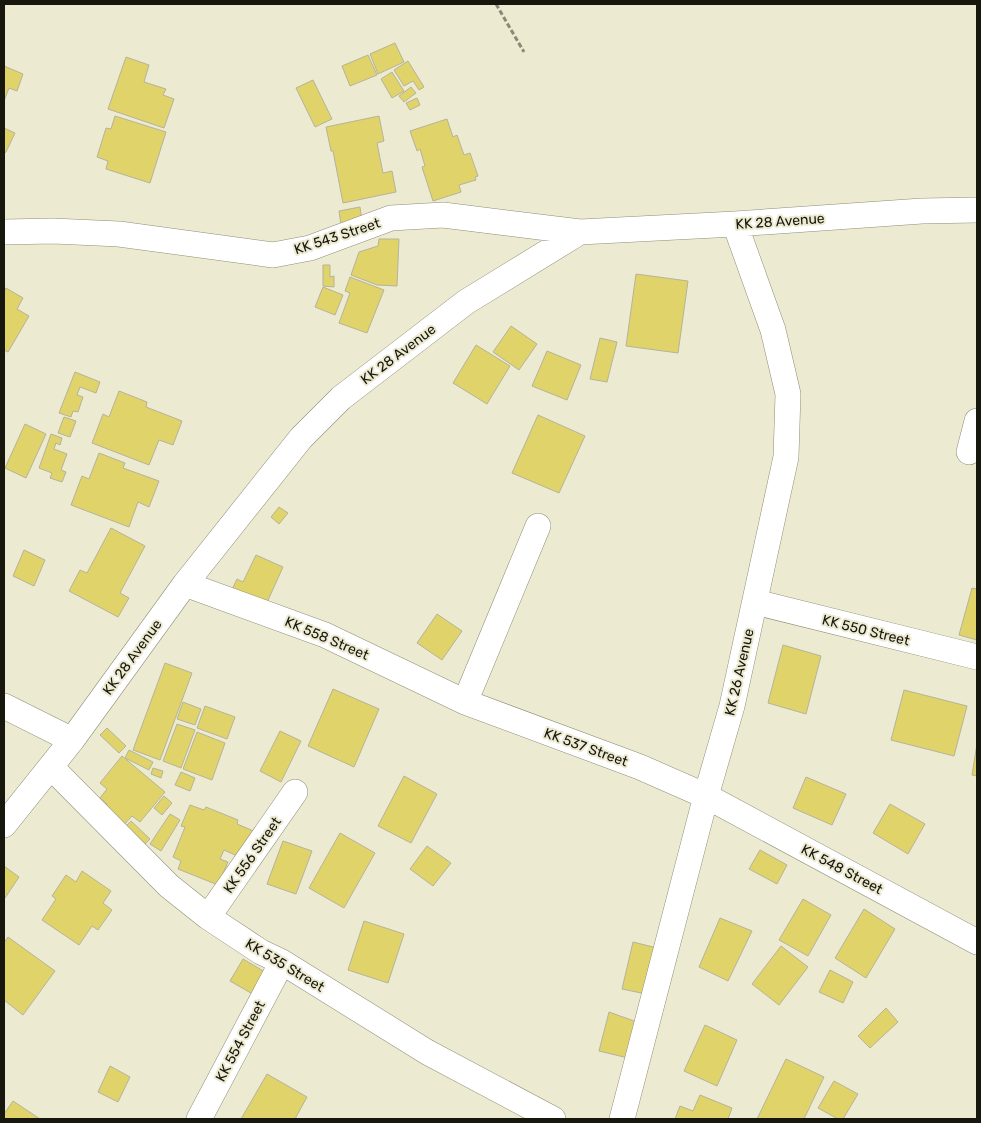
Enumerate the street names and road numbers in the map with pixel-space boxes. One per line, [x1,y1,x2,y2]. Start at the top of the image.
street label: KK 28 Avenue [735,210,825,233]
street label: KK 543 Street [292,214,383,258]
street label: KK 28 Avenue [358,321,439,388]
street label: KK 550 Street [820,611,912,650]
street label: KK 558 Street [282,613,372,664]
street label: KK 28 Avenue [99,616,166,698]
street label: KK 26 Avenue [721,627,758,717]
street label: KK 537 Street [542,724,631,771]
street label: KK 556 Street [220,813,285,897]
street label: KK 548 Street [798,841,886,898]
street label: KK 535 Street [242,935,328,996]
street label: KK 554 Street [212,997,269,1085]

